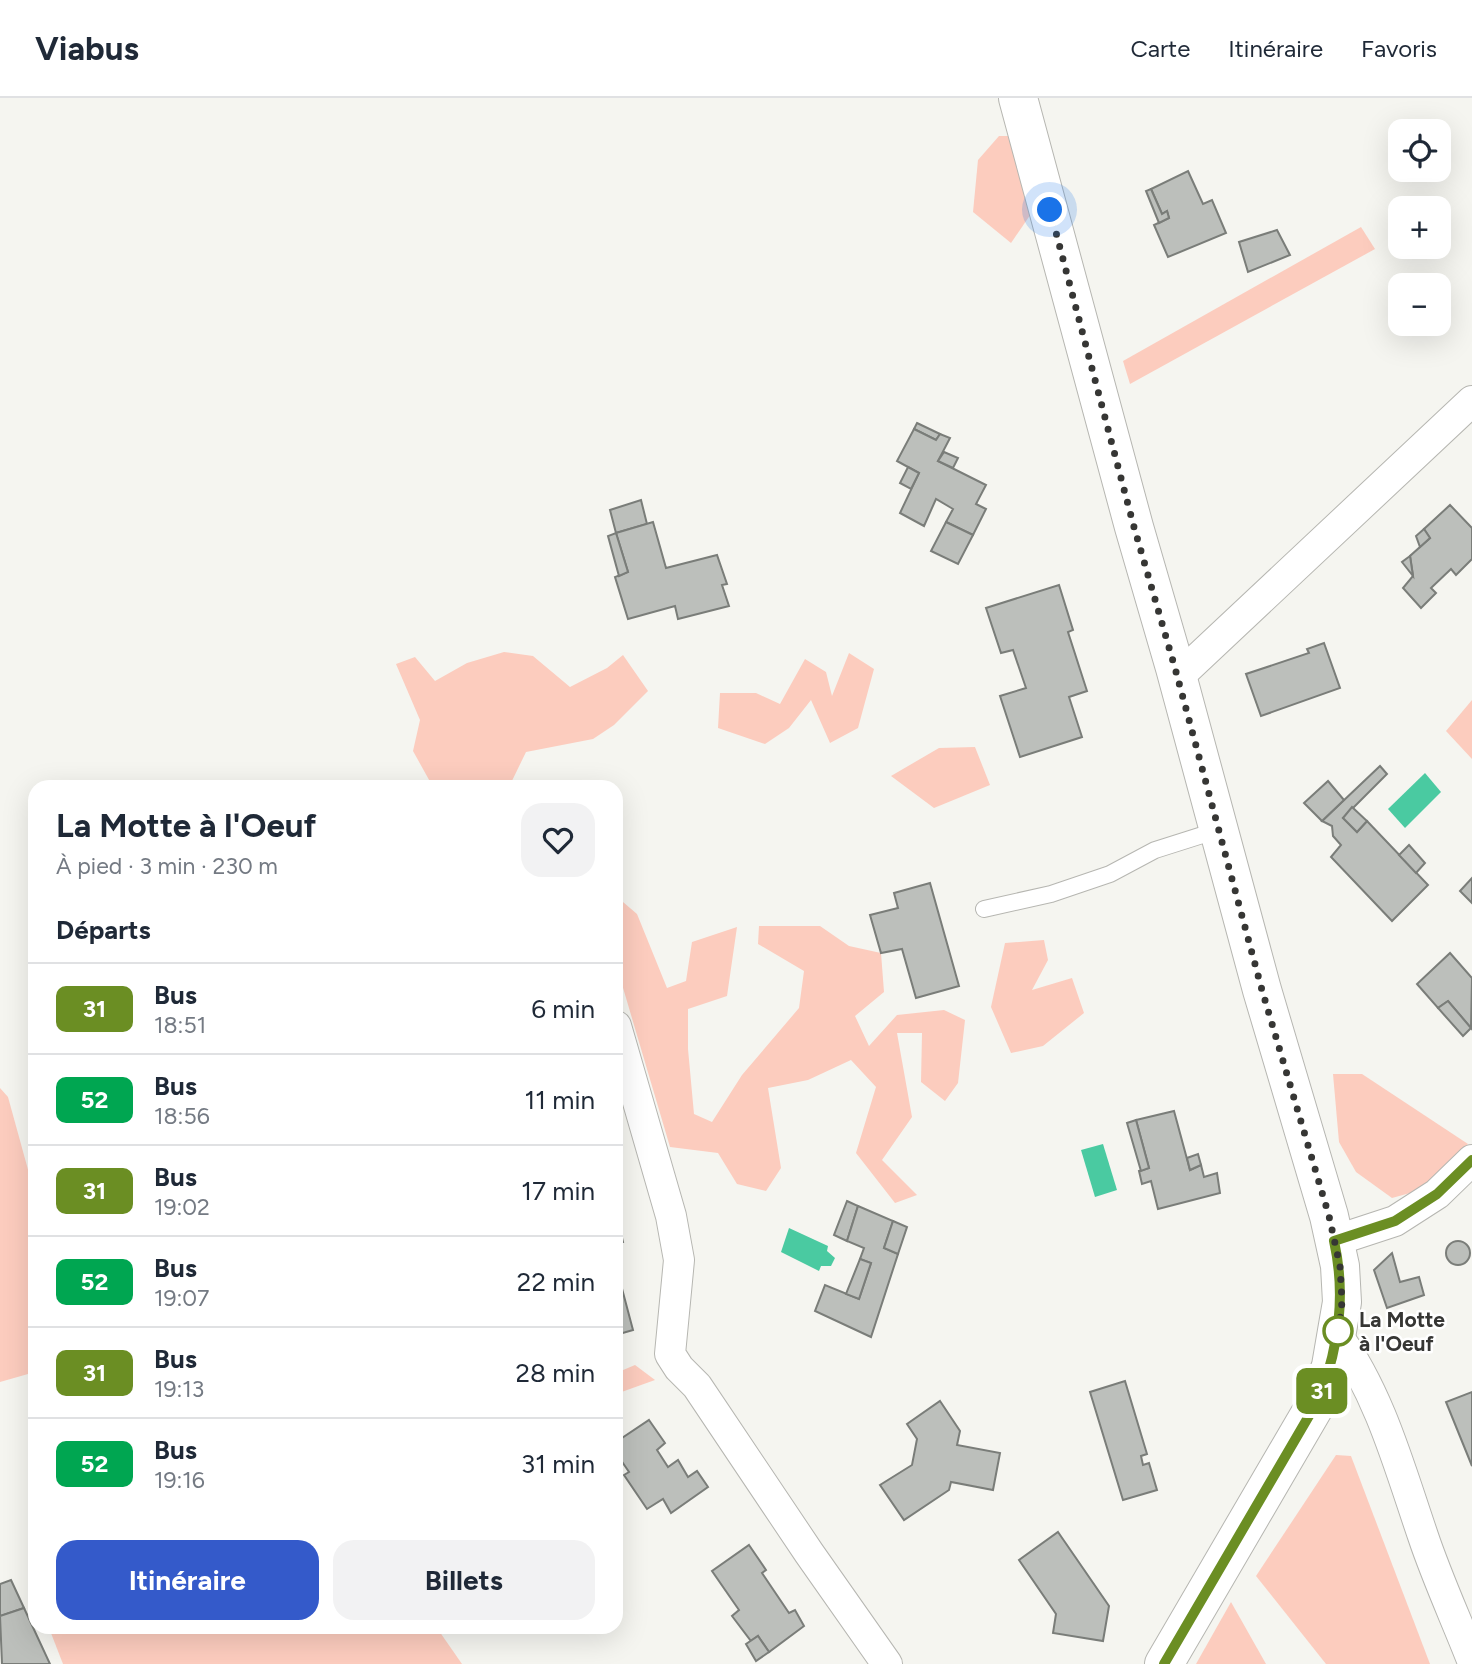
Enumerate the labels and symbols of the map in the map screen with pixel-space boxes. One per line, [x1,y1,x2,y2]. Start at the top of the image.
your location [1032,192,1067,227]
place label: La Motte à l'Oeuf [1359,1307,1445,1356]
marker: La Motte à l'Oeuf [1323,1316,1353,1346]
line badge: 31 [1290,1368,1354,1414]

